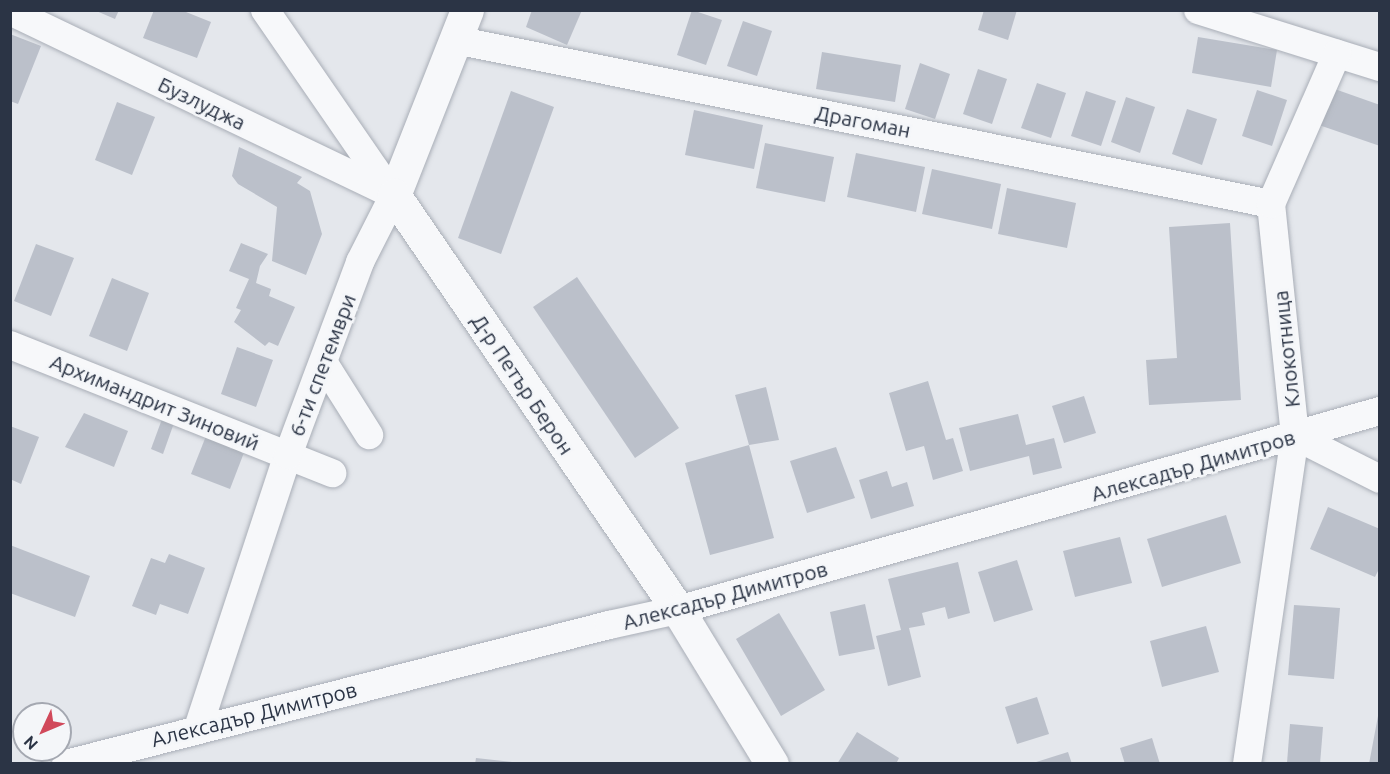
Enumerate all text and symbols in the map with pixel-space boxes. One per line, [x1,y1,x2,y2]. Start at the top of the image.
street label: Бузлуджа [154,71,250,135]
street label: Драгоман [813,99,913,143]
street label: Клокотница [1267,289,1305,409]
street label: 6-ти спетември [283,290,361,440]
street label: Д-р Петър Берон [467,309,579,459]
street label: Архимандрит Зиновий [47,348,263,456]
street label: Алексадър Димитров [1088,424,1298,506]
street label: Алексадър Димитров [620,556,830,634]
street label: Алексадър Димитров [149,676,359,752]
north arrow [12,702,72,762]
text: N [20,733,41,754]

